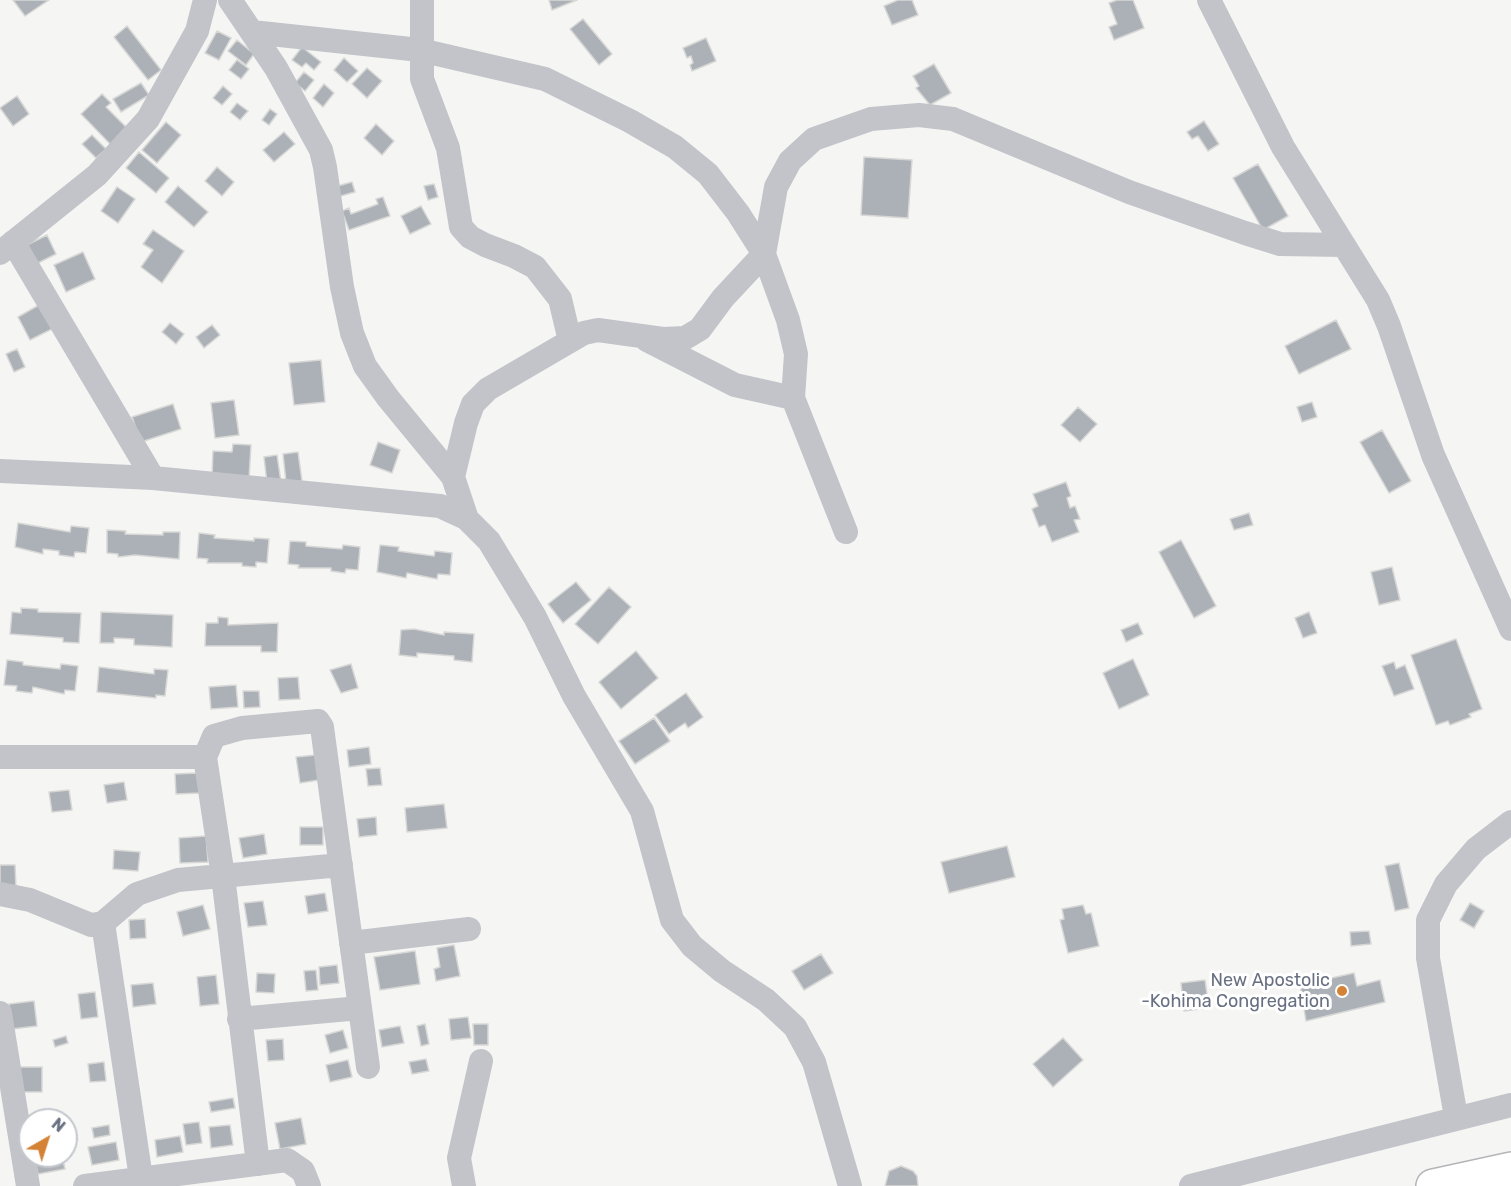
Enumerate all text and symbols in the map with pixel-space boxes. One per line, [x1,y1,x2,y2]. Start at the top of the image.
place label: New Apostolic -Kohima Congregation [1141,970,1330,1012]
marker: New Apostolic -Kohima Congregation [1335,984,1349,998]
north arrow [18,1108,78,1168]
text: N [48,1114,69,1136]

